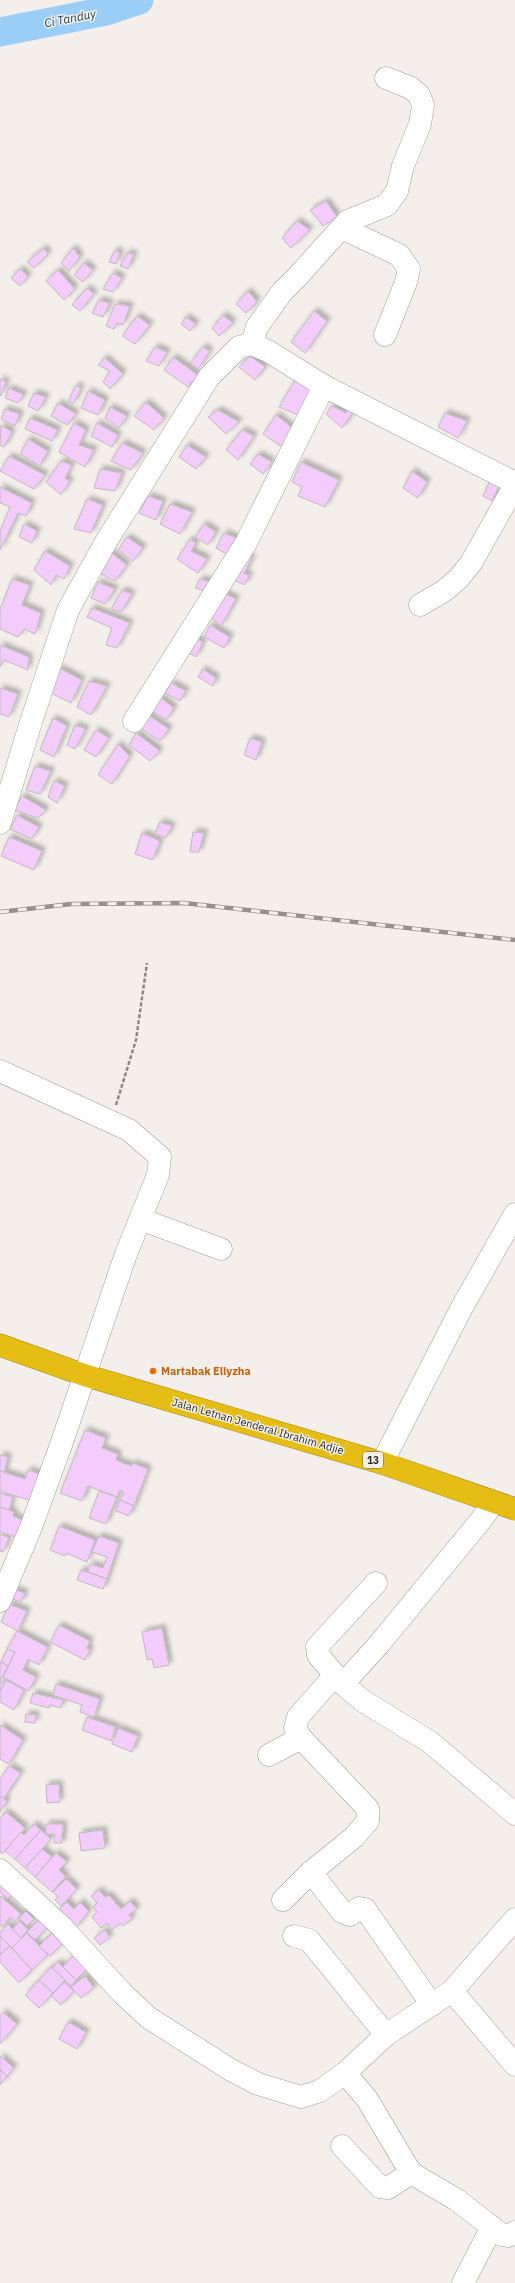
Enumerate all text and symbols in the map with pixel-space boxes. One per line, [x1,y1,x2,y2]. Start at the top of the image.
water label: Ci Tanduy [43,5,98,30]
place label: Martabak Ellyzha [161,1364,251,1378]
marker: Martabak Ellyzha [148,1366,158,1376]
street label: Jalan Letnan Jenderal Ibrahim Adjie [170,1395,346,1457]
road number: 13 [363,1452,383,1468]

